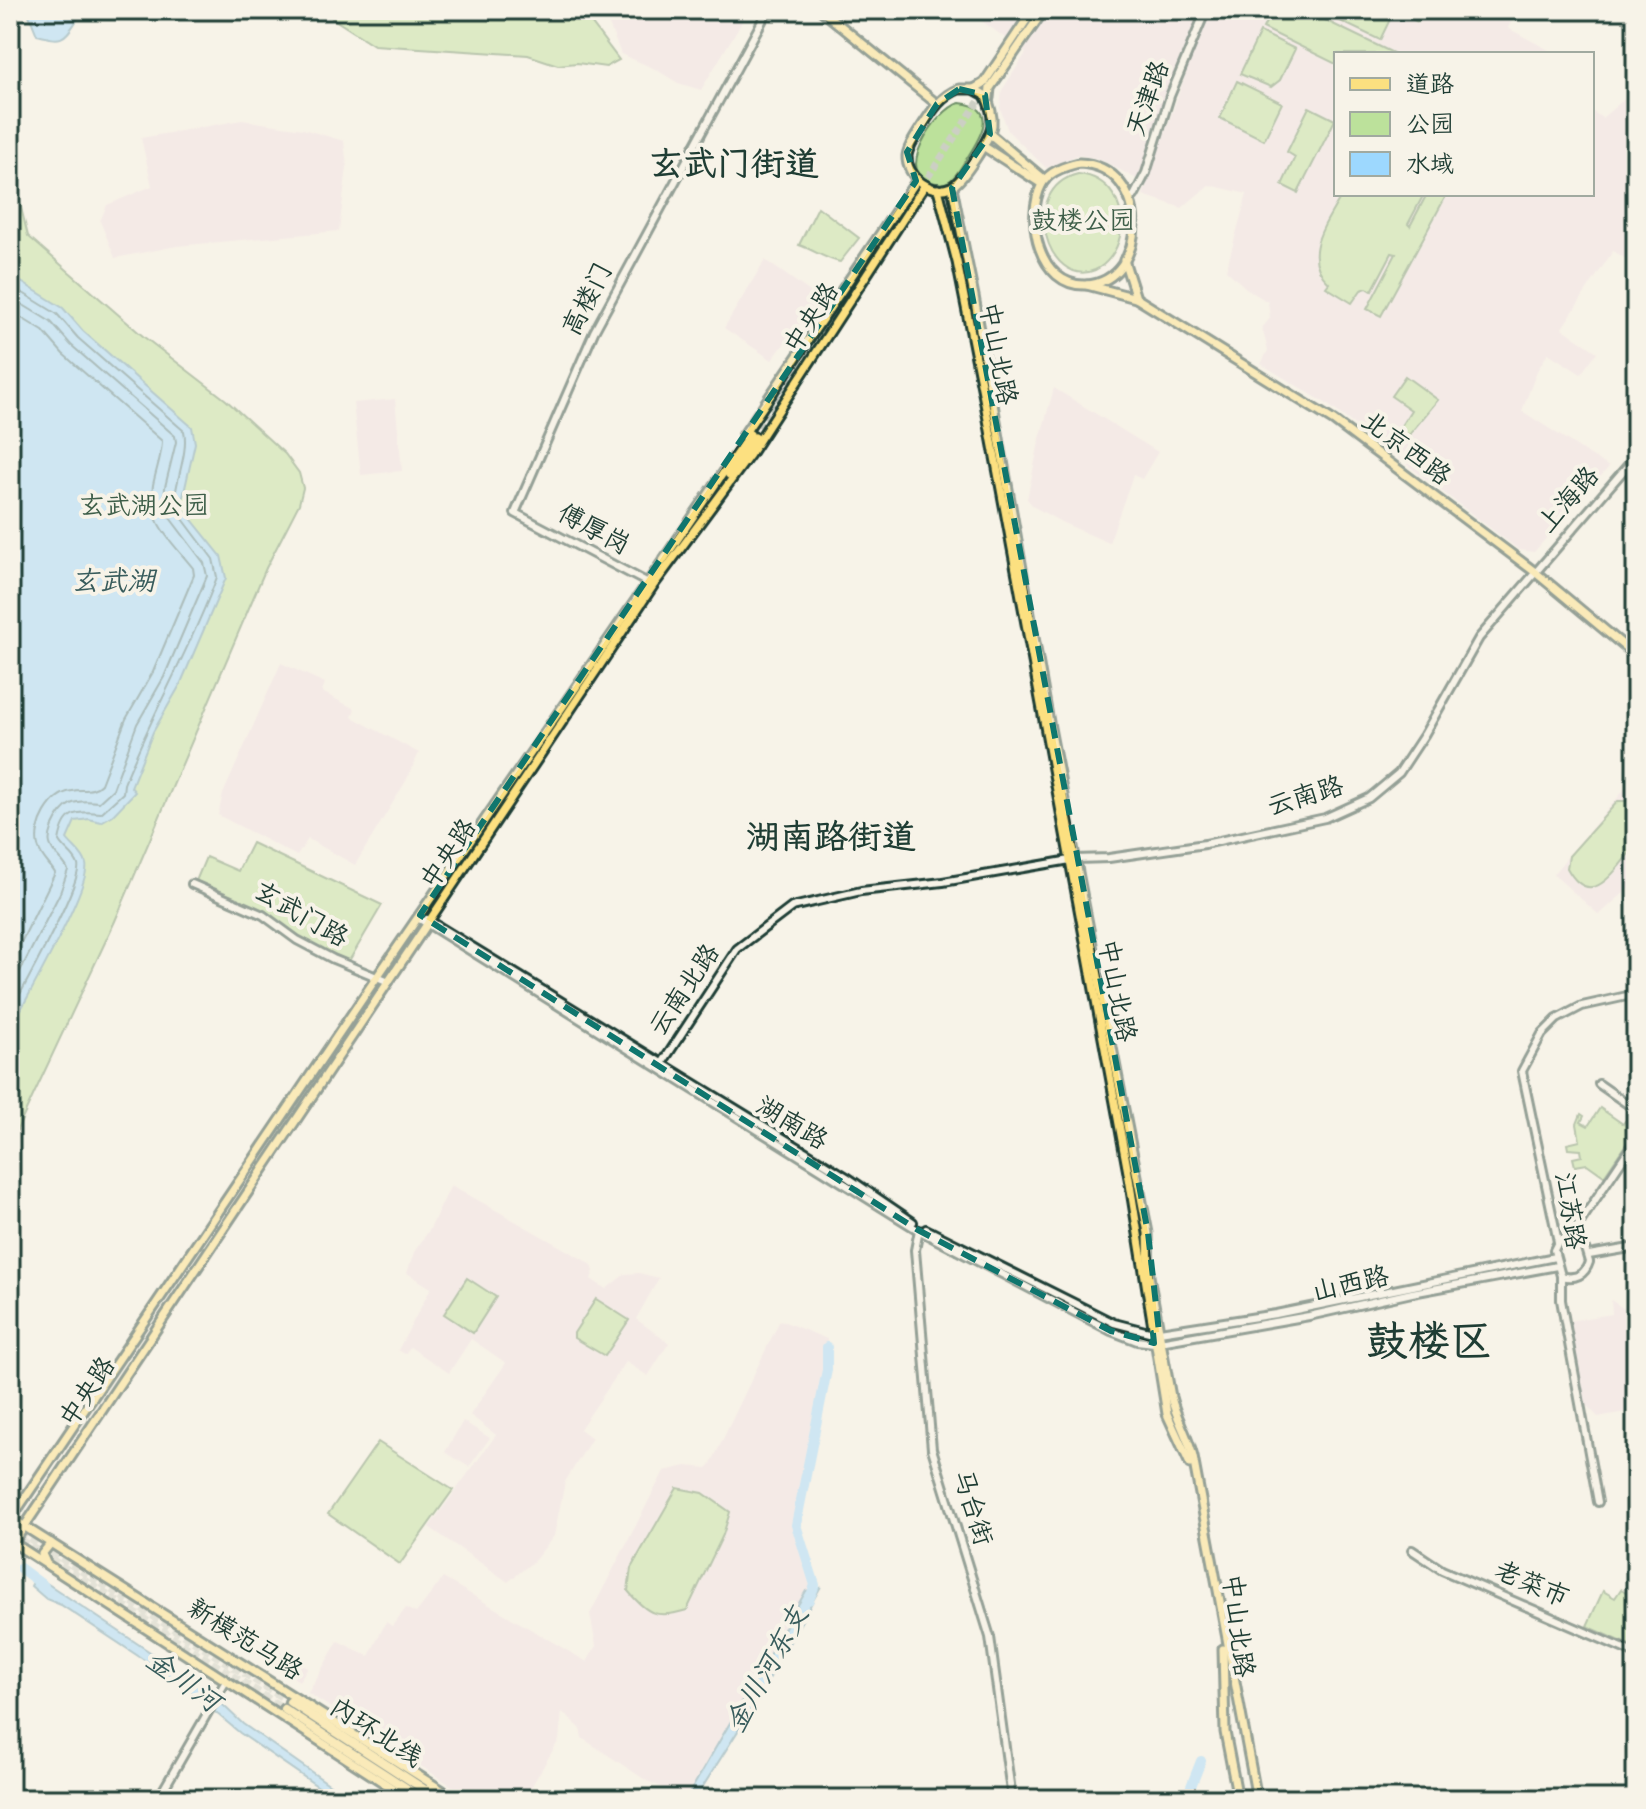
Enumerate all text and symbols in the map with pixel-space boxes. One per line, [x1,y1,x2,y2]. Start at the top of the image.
legend [1334,52,1594,196]
street label: 天津路 [1119,56,1181,142]
text: 道路 [1406,69,1454,104]
text: 公园 [1406,109,1454,144]
district label: 玄武门街道 [649,142,819,192]
text: 水域 [1406,149,1454,184]
park label: 鼓楼公园 [1031,204,1135,242]
street label: 高楼门 [554,257,624,343]
street label: 中央路 [776,276,850,362]
street label: 中山北路 [967,299,1025,409]
street label: 北京西路 [1352,404,1458,496]
street label: 上海路 [1530,459,1610,543]
park label: 玄武湖公园 [79,489,209,527]
street label: 傅厚岗 [550,496,636,566]
water label: 玄武湖 [71,563,158,604]
street label: 云南路 [1263,768,1349,828]
street label: 中央路 [412,812,488,898]
district label: 湖南路街道 [746,815,916,865]
street label: 玄武门路 [245,874,355,958]
street label: 中山北路 [1086,936,1144,1046]
street label: 云南北路 [641,937,731,1045]
street label: 湖南路 [748,1089,834,1161]
street label: 江苏路 [1543,1170,1593,1252]
street label: 山西路 [1309,1259,1393,1313]
district label: 鼓楼区 [1366,1314,1492,1375]
street label: 中央路 [51,1350,127,1436]
street label: 马台街 [941,1465,1001,1551]
street label: 老菜市 [1488,1553,1574,1619]
street label: 中山北路 [1211,1572,1261,1680]
street label: 新模范马路 [179,1590,309,1692]
water label: 金川河东支 [717,1599,821,1741]
water label: 金川河 [136,1642,231,1727]
street label: 内环北线 [321,1690,429,1778]

